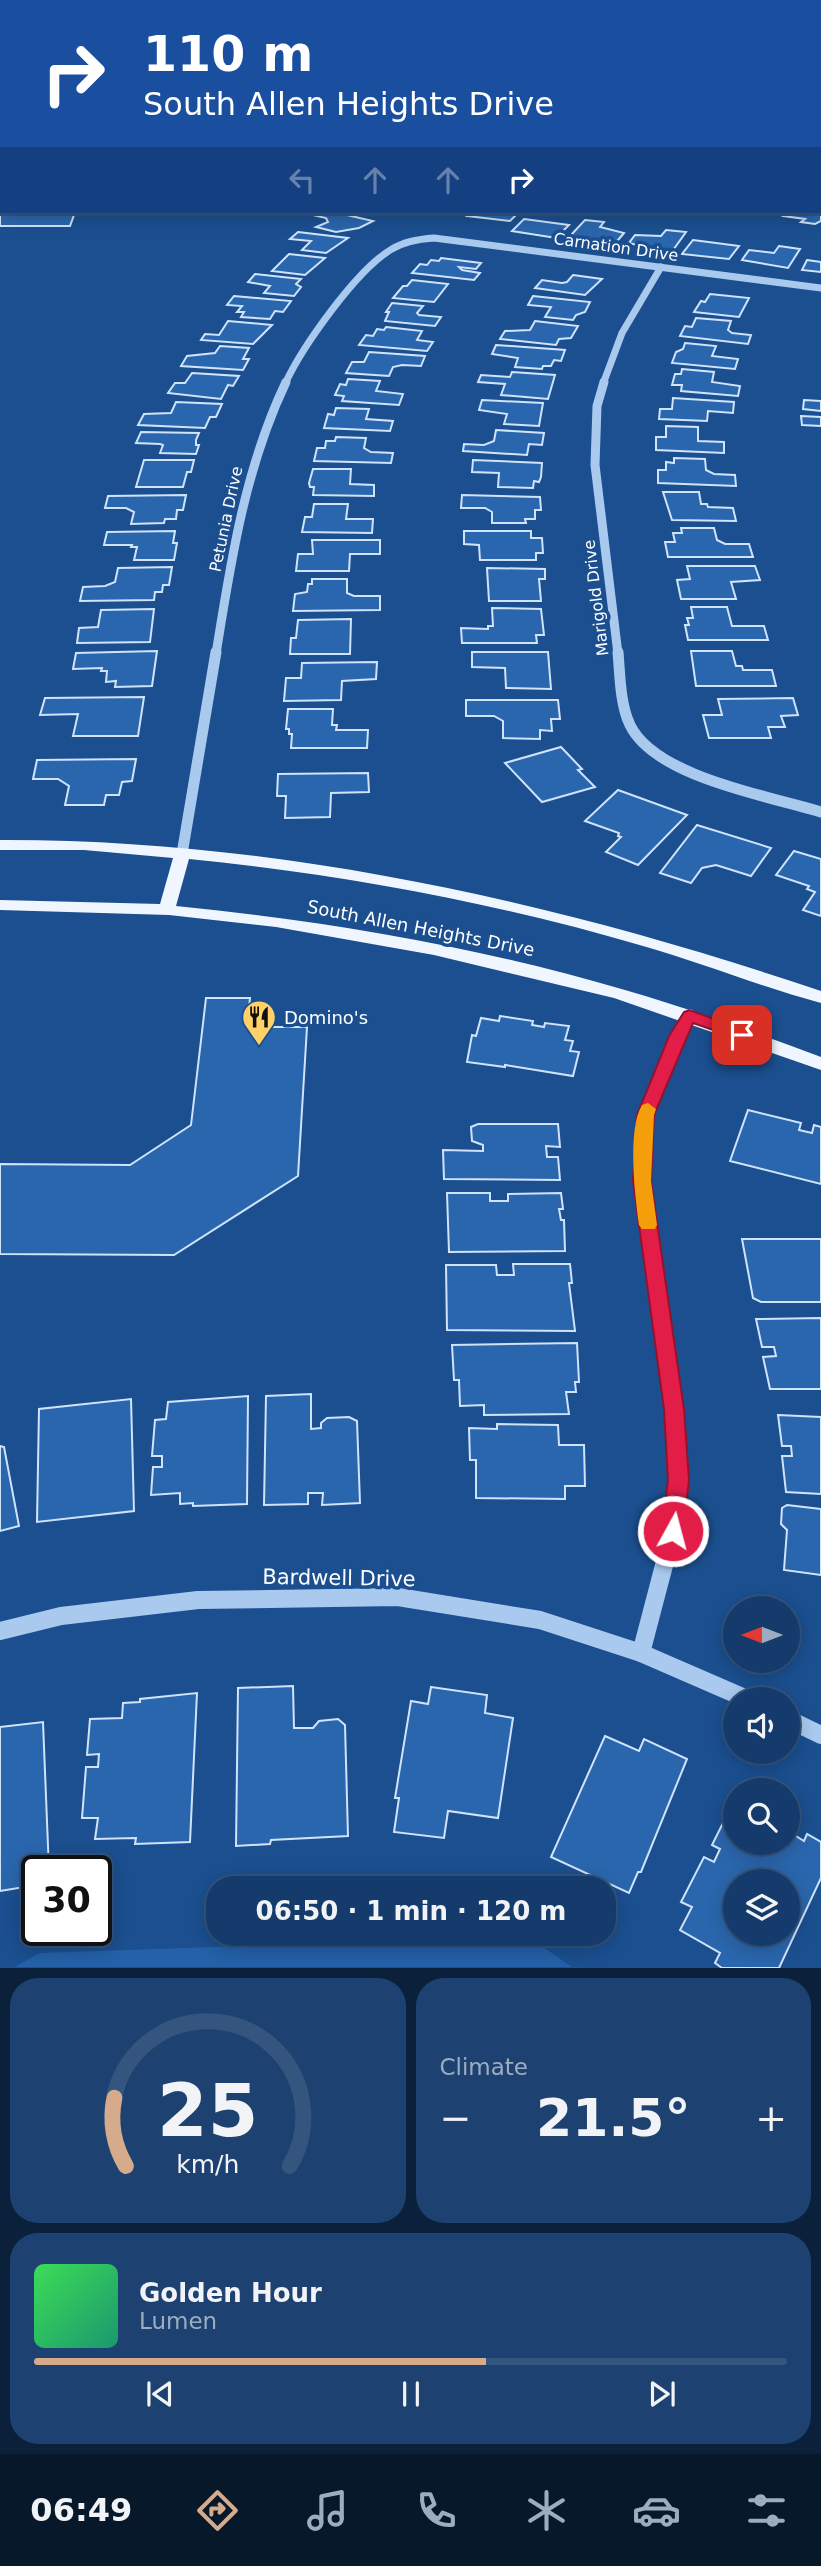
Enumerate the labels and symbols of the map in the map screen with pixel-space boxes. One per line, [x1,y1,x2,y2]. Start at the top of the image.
street label: Carnation Drive [552,229,680,265]
street label: Petunia Drive [206,464,246,574]
street label: Marigold Drive [579,539,613,657]
street label: South Allen Heights Drive [306,896,536,960]
restaurant icon: Domino's [240,998,278,1047]
pin [712,1005,772,1065]
place label: Domino's [284,1007,368,1028]
position arrow [636,1494,710,1568]
street label: Bardwell Drive [262,1565,416,1591]
north arrow [723,1596,800,1673]
speed limit sign: 30 [21,1855,112,1946]

